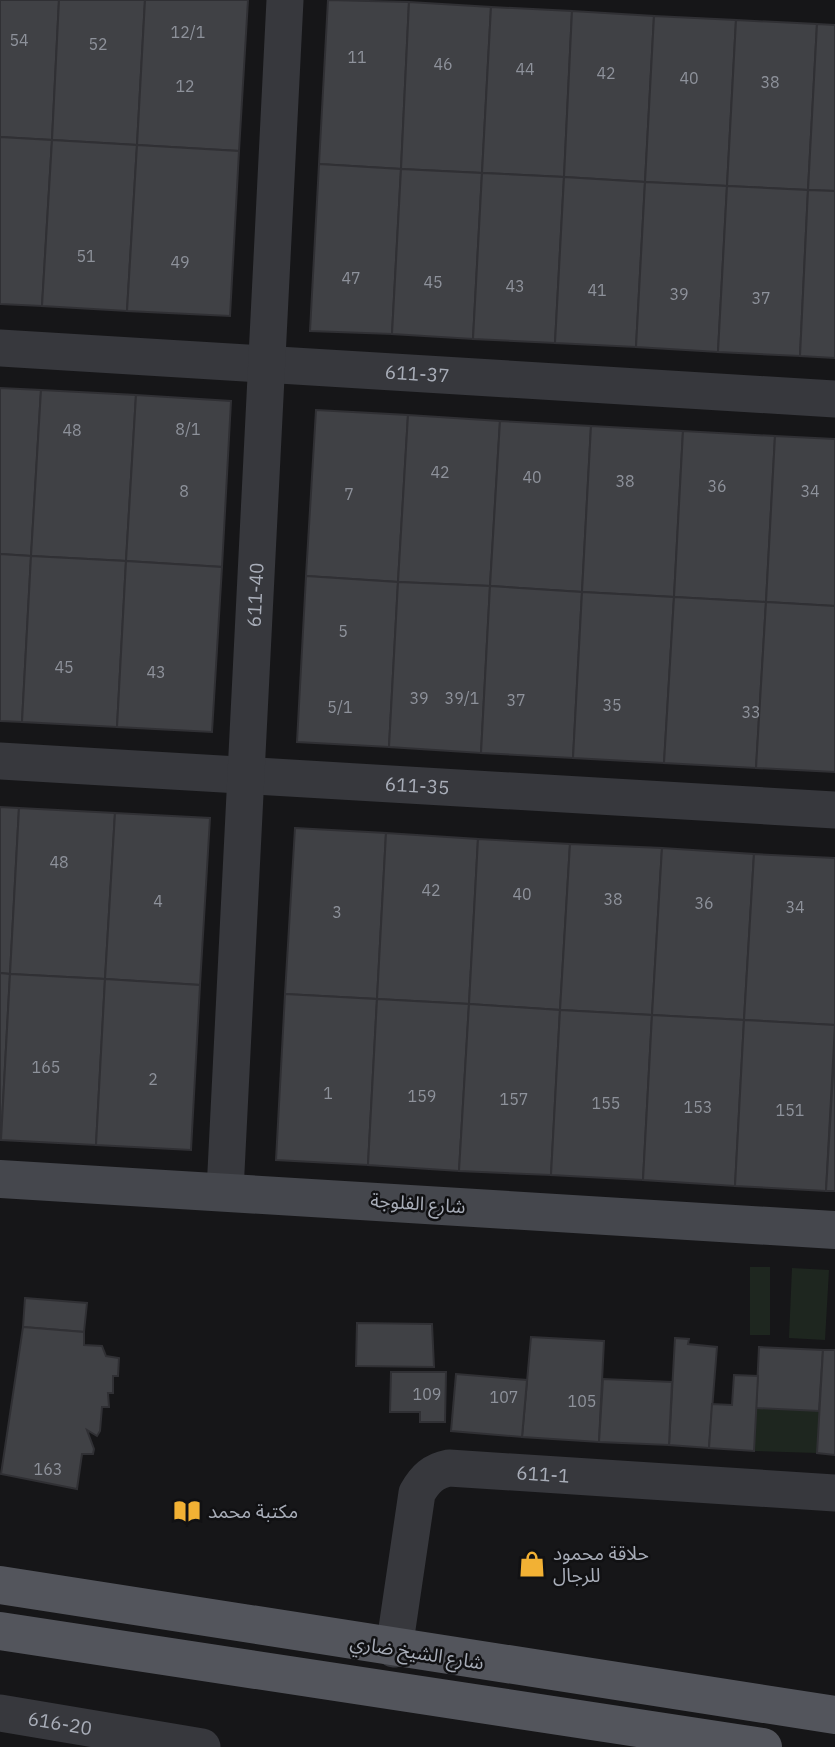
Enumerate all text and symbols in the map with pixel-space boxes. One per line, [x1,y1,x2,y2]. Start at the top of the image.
house number: 12/1 [171,22,205,42]
house number: 54 [9,30,29,50]
house number: 52 [88,34,108,54]
house number: 11 [347,47,367,67]
house number: 46 [433,54,453,74]
house number: 44 [515,59,535,79]
house number: 42 [596,63,616,83]
house number: 40 [679,68,699,88]
house number: 38 [760,72,780,92]
house number: 12 [175,76,195,96]
house number: 51 [76,246,96,266]
house number: 49 [170,252,190,272]
house number: 47 [341,268,361,288]
house number: 45 [423,272,443,292]
house number: 43 [505,276,525,296]
house number: 41 [587,280,607,300]
house number: 39 [669,284,689,304]
house number: 37 [751,288,771,308]
street label: 611-37 [384,360,450,387]
house number: 8/1 [175,419,201,439]
house number: 48 [62,420,82,440]
house number: 42 [430,462,450,482]
house number: 40 [522,467,542,487]
house number: 38 [615,471,635,491]
house number: 36 [707,476,727,496]
house number: 8 [179,481,189,501]
house number: 34 [800,481,820,501]
house number: 7 [344,484,354,504]
street label: 611-40 [241,562,269,628]
house number: 5 [338,621,348,641]
house number: 45 [54,657,74,677]
house number: 43 [146,662,166,682]
house number: 39 [409,688,429,708]
house number: 39/1 [445,688,479,708]
house number: 37 [506,690,526,710]
house number: 35 [602,695,622,715]
house number: 5/1 [327,697,353,717]
house number: 33 [741,702,761,722]
street label: 611-35 [384,772,450,799]
house number: 48 [49,852,69,872]
house number: 42 [421,880,441,900]
house number: 40 [512,884,532,904]
house number: 38 [603,889,623,909]
house number: 4 [153,891,163,911]
house number: 36 [694,893,714,913]
house number: 34 [785,897,805,917]
house number: 3 [332,902,342,922]
house number: 165 [32,1057,60,1077]
house number: 2 [148,1069,158,1089]
house number: 1 [323,1083,333,1103]
house number: 159 [408,1086,436,1106]
house number: 157 [500,1089,528,1109]
house number: 155 [592,1093,620,1113]
house number: 153 [684,1097,712,1117]
house number: 151 [776,1100,804,1120]
street label: شارع الفلوجة [369,1188,466,1220]
house number: 109 [413,1384,441,1404]
house number: 107 [490,1387,518,1407]
house number: 105 [568,1391,596,1411]
house number: 163 [34,1459,62,1479]
street label: 611-1 [516,1460,570,1488]
library icon: مكتبة محمد [172,1496,202,1526]
place label: مكتبة محمد [208,1499,298,1523]
place label: حلاقة محمود للرجال [553,1541,649,1587]
shop icon: حلاقة محمود للرجال [517,1549,547,1579]
street label: شارع الشيخ ضاري [348,1630,486,1678]
street label: 616-20 [26,1706,94,1740]

